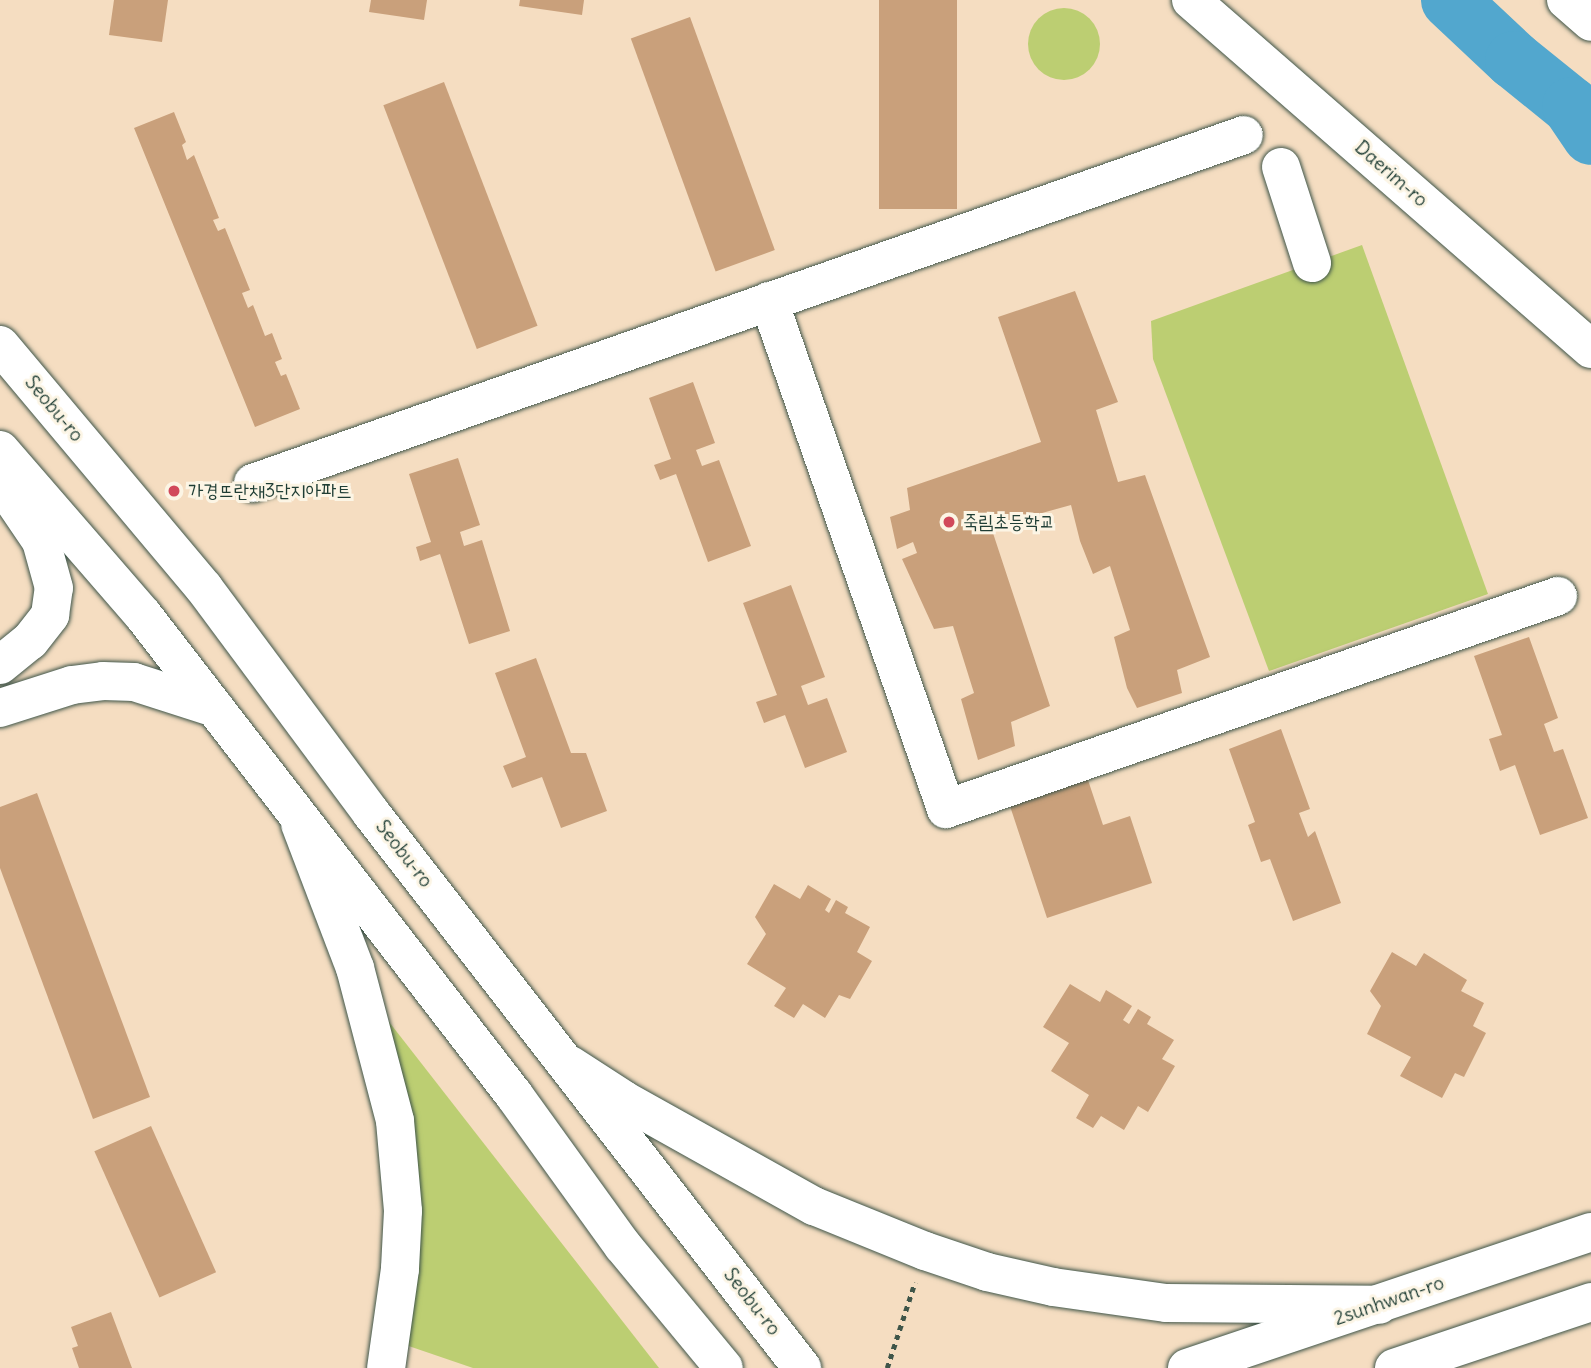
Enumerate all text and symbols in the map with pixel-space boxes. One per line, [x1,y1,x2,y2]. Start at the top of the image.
street label: Daerim-ro [1350,136,1432,212]
street label: Seobu-ro [20,371,88,447]
place label: 가경뜨란채3단지아파트 [188,480,352,502]
marker: 가경뜨란채3단지아파트 [166,483,182,499]
place label: 죽림초등학교 [963,511,1055,533]
marker: 죽림초등학교 [941,514,957,530]
street label: Seobu-ro [371,816,437,892]
street label: Seobu-ro [719,1264,785,1340]
street label: 2sunhwan-ro [1331,1272,1447,1330]

